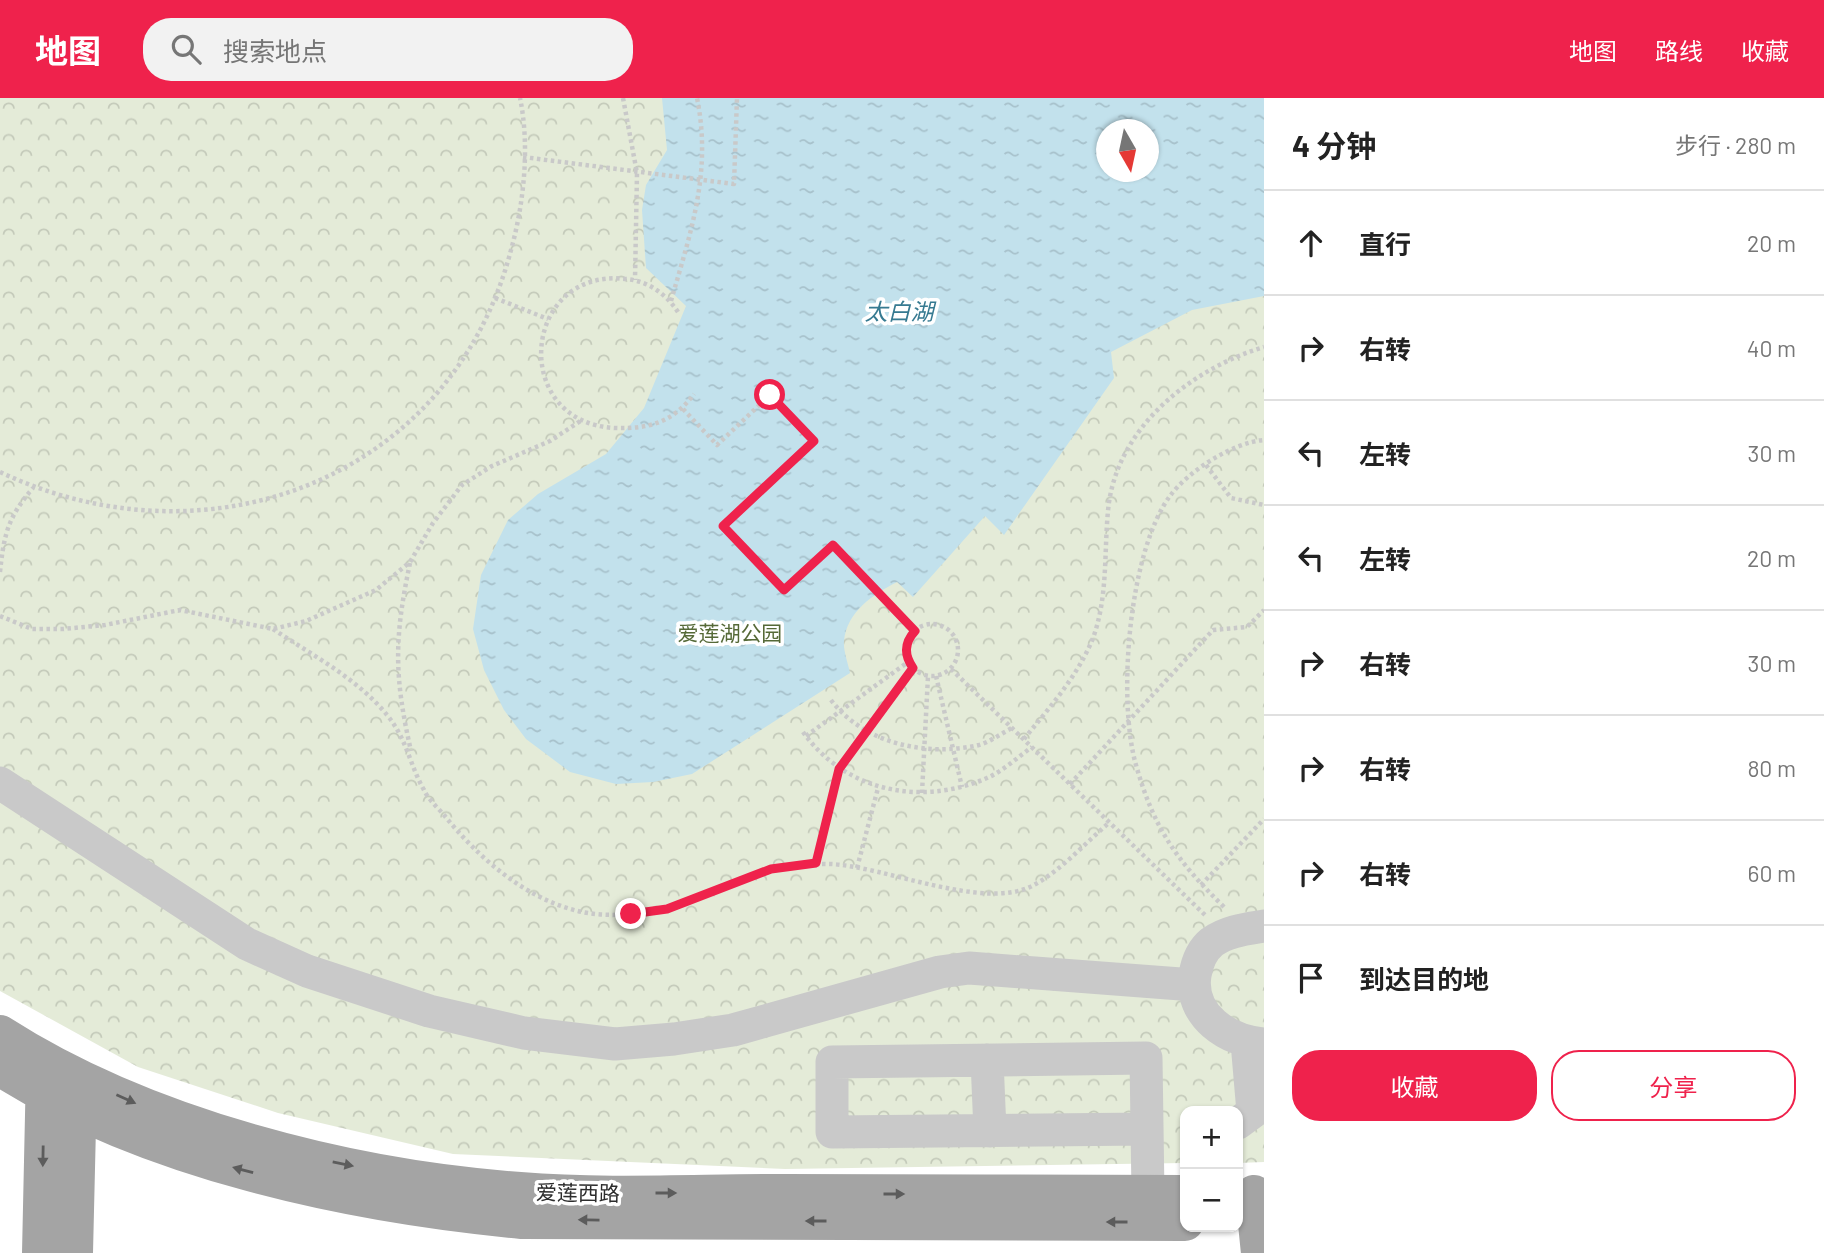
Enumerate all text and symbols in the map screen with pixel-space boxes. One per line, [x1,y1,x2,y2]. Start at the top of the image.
search box [143,18,633,81]
text: 地图 [35,30,101,70]
icon: search [167,30,205,68]
text: 搜索地点 [223,35,327,66]
text: 地图 [1569,36,1617,65]
text: 路线 [1655,36,1703,65]
text: 收藏 [1741,36,1789,65]
north arrow [1096,119,1159,182]
text: 4 分钟 [1292,127,1376,163]
text: 步行 · 280 m [1675,131,1796,159]
icon: ahead [1292,224,1330,262]
text: 直行 [1359,228,1411,259]
text: 20 m [1747,229,1796,257]
water label: 太白湖 [865,297,937,325]
icon: right [1292,329,1330,367]
text: 右转 [1359,333,1411,364]
text: 40 m [1747,334,1796,362]
route start [754,379,785,410]
icon: left [1292,434,1330,472]
text: 左转 [1359,438,1411,469]
text: 30 m [1748,439,1796,467]
icon: left [1292,539,1330,577]
text: 左转 [1359,543,1411,574]
text: 20 m [1747,544,1796,572]
park label: 爱莲湖公园 [678,620,783,645]
icon: right [1292,644,1330,682]
text: 右转 [1359,648,1411,679]
text: 30 m [1748,649,1796,677]
icon: right [1292,749,1330,787]
text: 右转 [1359,753,1411,784]
text: 80 m [1747,754,1796,782]
icon: right [1292,854,1330,892]
text: 右转 [1359,858,1411,889]
text: 60 m [1748,859,1796,887]
route end [615,898,646,929]
icon: arrive [1292,959,1330,997]
text: 到达目的地 [1359,963,1489,994]
button: 收藏 [1292,1050,1537,1121]
button: 分享 [1551,1050,1796,1121]
one-way arrow [115,1094,136,1105]
map controls [1180,1106,1243,1232]
button: + [1180,1106,1243,1169]
one-way arrow [37,1145,49,1167]
one-way arrow [332,1159,354,1170]
one-way arrow [232,1164,254,1175]
button: − [1180,1169,1243,1232]
street label: 爱莲西路 [536,1179,620,1205]
one-way arrow [656,1187,678,1199]
one-way arrow [883,1188,905,1200]
one-way arrow [577,1214,599,1226]
one-way arrow [805,1215,827,1227]
one-way arrow [1106,1216,1128,1228]

